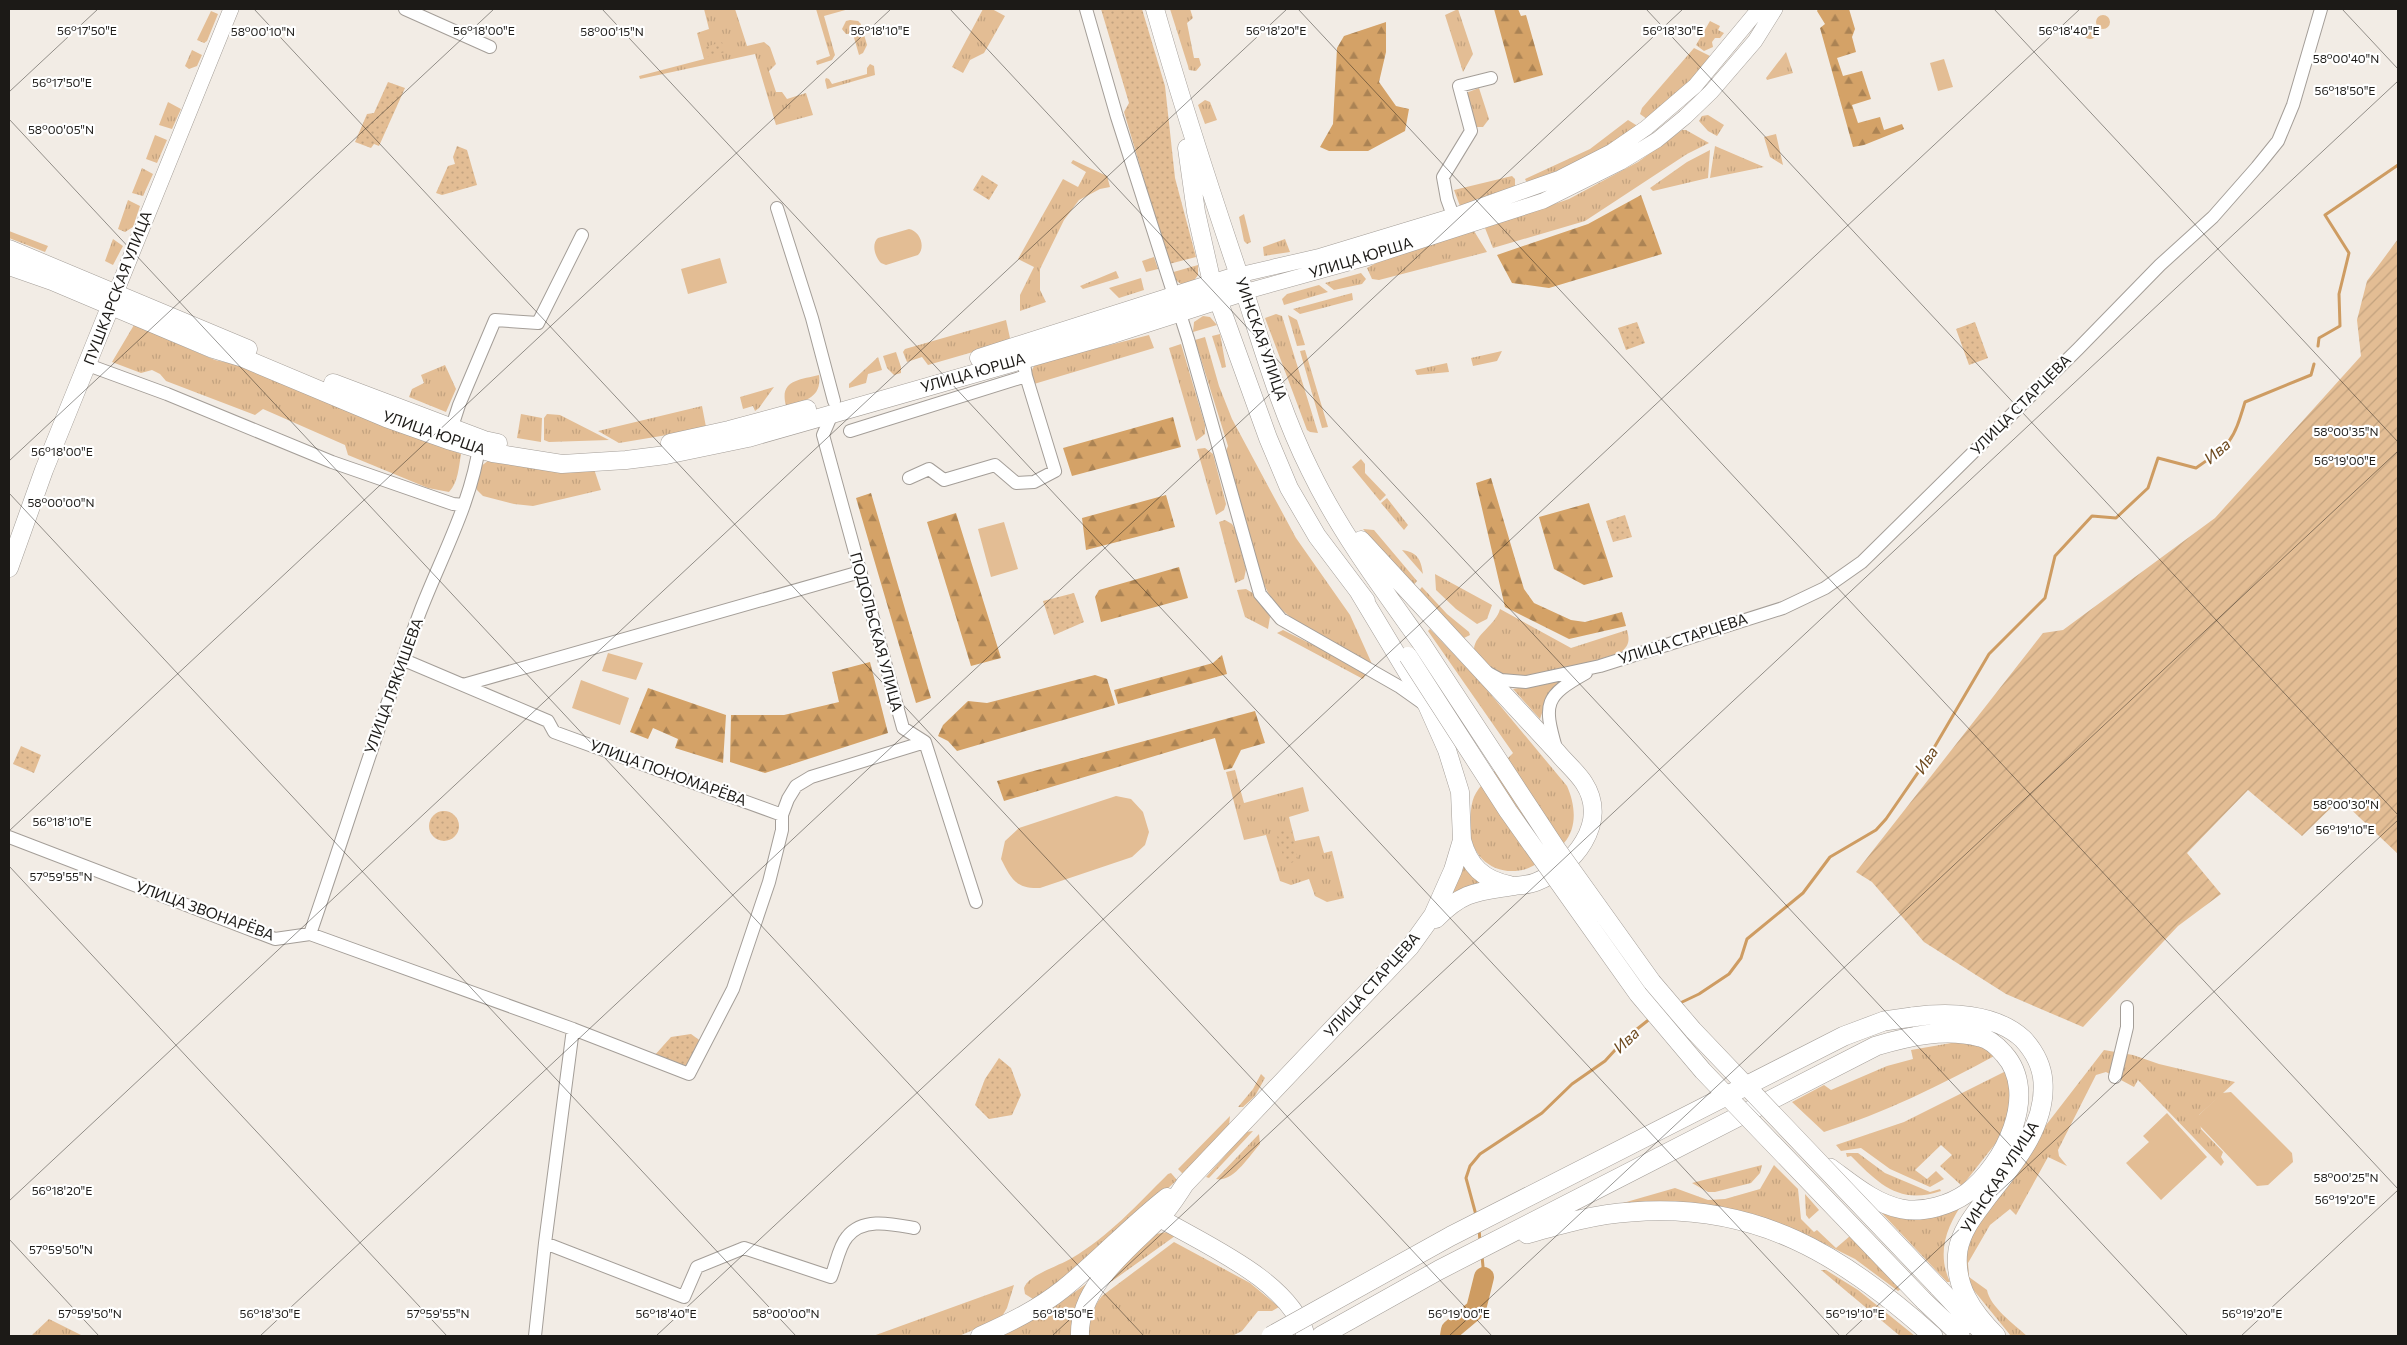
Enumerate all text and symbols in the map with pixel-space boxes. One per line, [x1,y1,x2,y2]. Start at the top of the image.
text: 56°17'50"E [57,23,117,37]
text: 56°18'00"E [453,23,515,37]
text: 56°18'10"E [850,23,910,37]
text: 56°18'20"E [1246,23,1306,37]
text: 56°18'30"E [1643,23,1703,37]
text: 56°18'40"E [2038,23,2100,37]
text: 58°00'10"N [231,24,295,38]
text: 58°00'15"N [580,24,644,38]
text: 58°00'40"N [2313,51,2379,65]
text: 56°17'50"E [32,75,92,89]
text: 56°18'50"E [2315,83,2375,97]
text: 58°00'05"N [28,122,94,136]
street label: ПУШКАРСКАЯ УЛИЦА [79,208,155,367]
street label: УЛИЦА ЮРША [1307,233,1415,281]
street label: УИНСКАЯ УЛИЦА [1232,275,1292,403]
street label: УЛИЦА ЮРША [918,349,1027,396]
street label: УЛИЦА СТАРЦЕВА [1966,350,2074,458]
street label: УЛИЦА ЮРША [380,406,488,458]
text: 58°00'35"N [2313,424,2379,438]
water label: Ива [2200,434,2234,467]
text: 56°18'00"E [31,444,93,458]
text: 56°19'00"E [2314,453,2376,467]
text: 58°00'00"N [27,495,95,509]
street label: ПОДОЛЬСКАЯ УЛИЦА [847,550,907,713]
street label: УЛИЦА СТАРЦЕВА [1616,609,1750,667]
street label: УЛИЦА ЛЯКИШЕВА [360,615,426,756]
street label: УЛИЦА ПОНОМАРЁВА [587,735,749,809]
water label: Ива [1910,742,1941,777]
text: 58°00'30"N [2313,797,2379,811]
text: 56°18'10"E [32,814,92,828]
text: 56°19'10"E [2315,822,2375,836]
text: 57°59'55"N [30,869,92,883]
street label: УЛИЦА ЗВОНАРЁВА [133,877,277,944]
street label: УЛИЦА СТАРЦЕВА [1319,928,1423,1040]
water label: Ива [1609,1023,1643,1056]
street label: УИНСКАЯ УЛИЦА [1956,1117,2042,1236]
text: 58°00'25"N [2314,1170,2378,1184]
text: 56°18'20"E [32,1183,92,1197]
text: 56°19'20"E [2315,1192,2375,1206]
text: 57°59'50"N [29,1242,93,1256]
text: 57°59'50"N [58,1306,122,1320]
text: 56°18'30"E [240,1306,300,1320]
text: 57°59'55"N [407,1306,469,1320]
text: 56°18'40"E [635,1306,697,1320]
text: 58°00'00"N [752,1306,820,1320]
text: 56°18'50"E [1033,1306,1093,1320]
text: 56°19'00"E [1428,1306,1490,1320]
text: 56°19'10"E [1825,1306,1885,1320]
text: 56°19'20"E [2222,1306,2282,1320]

